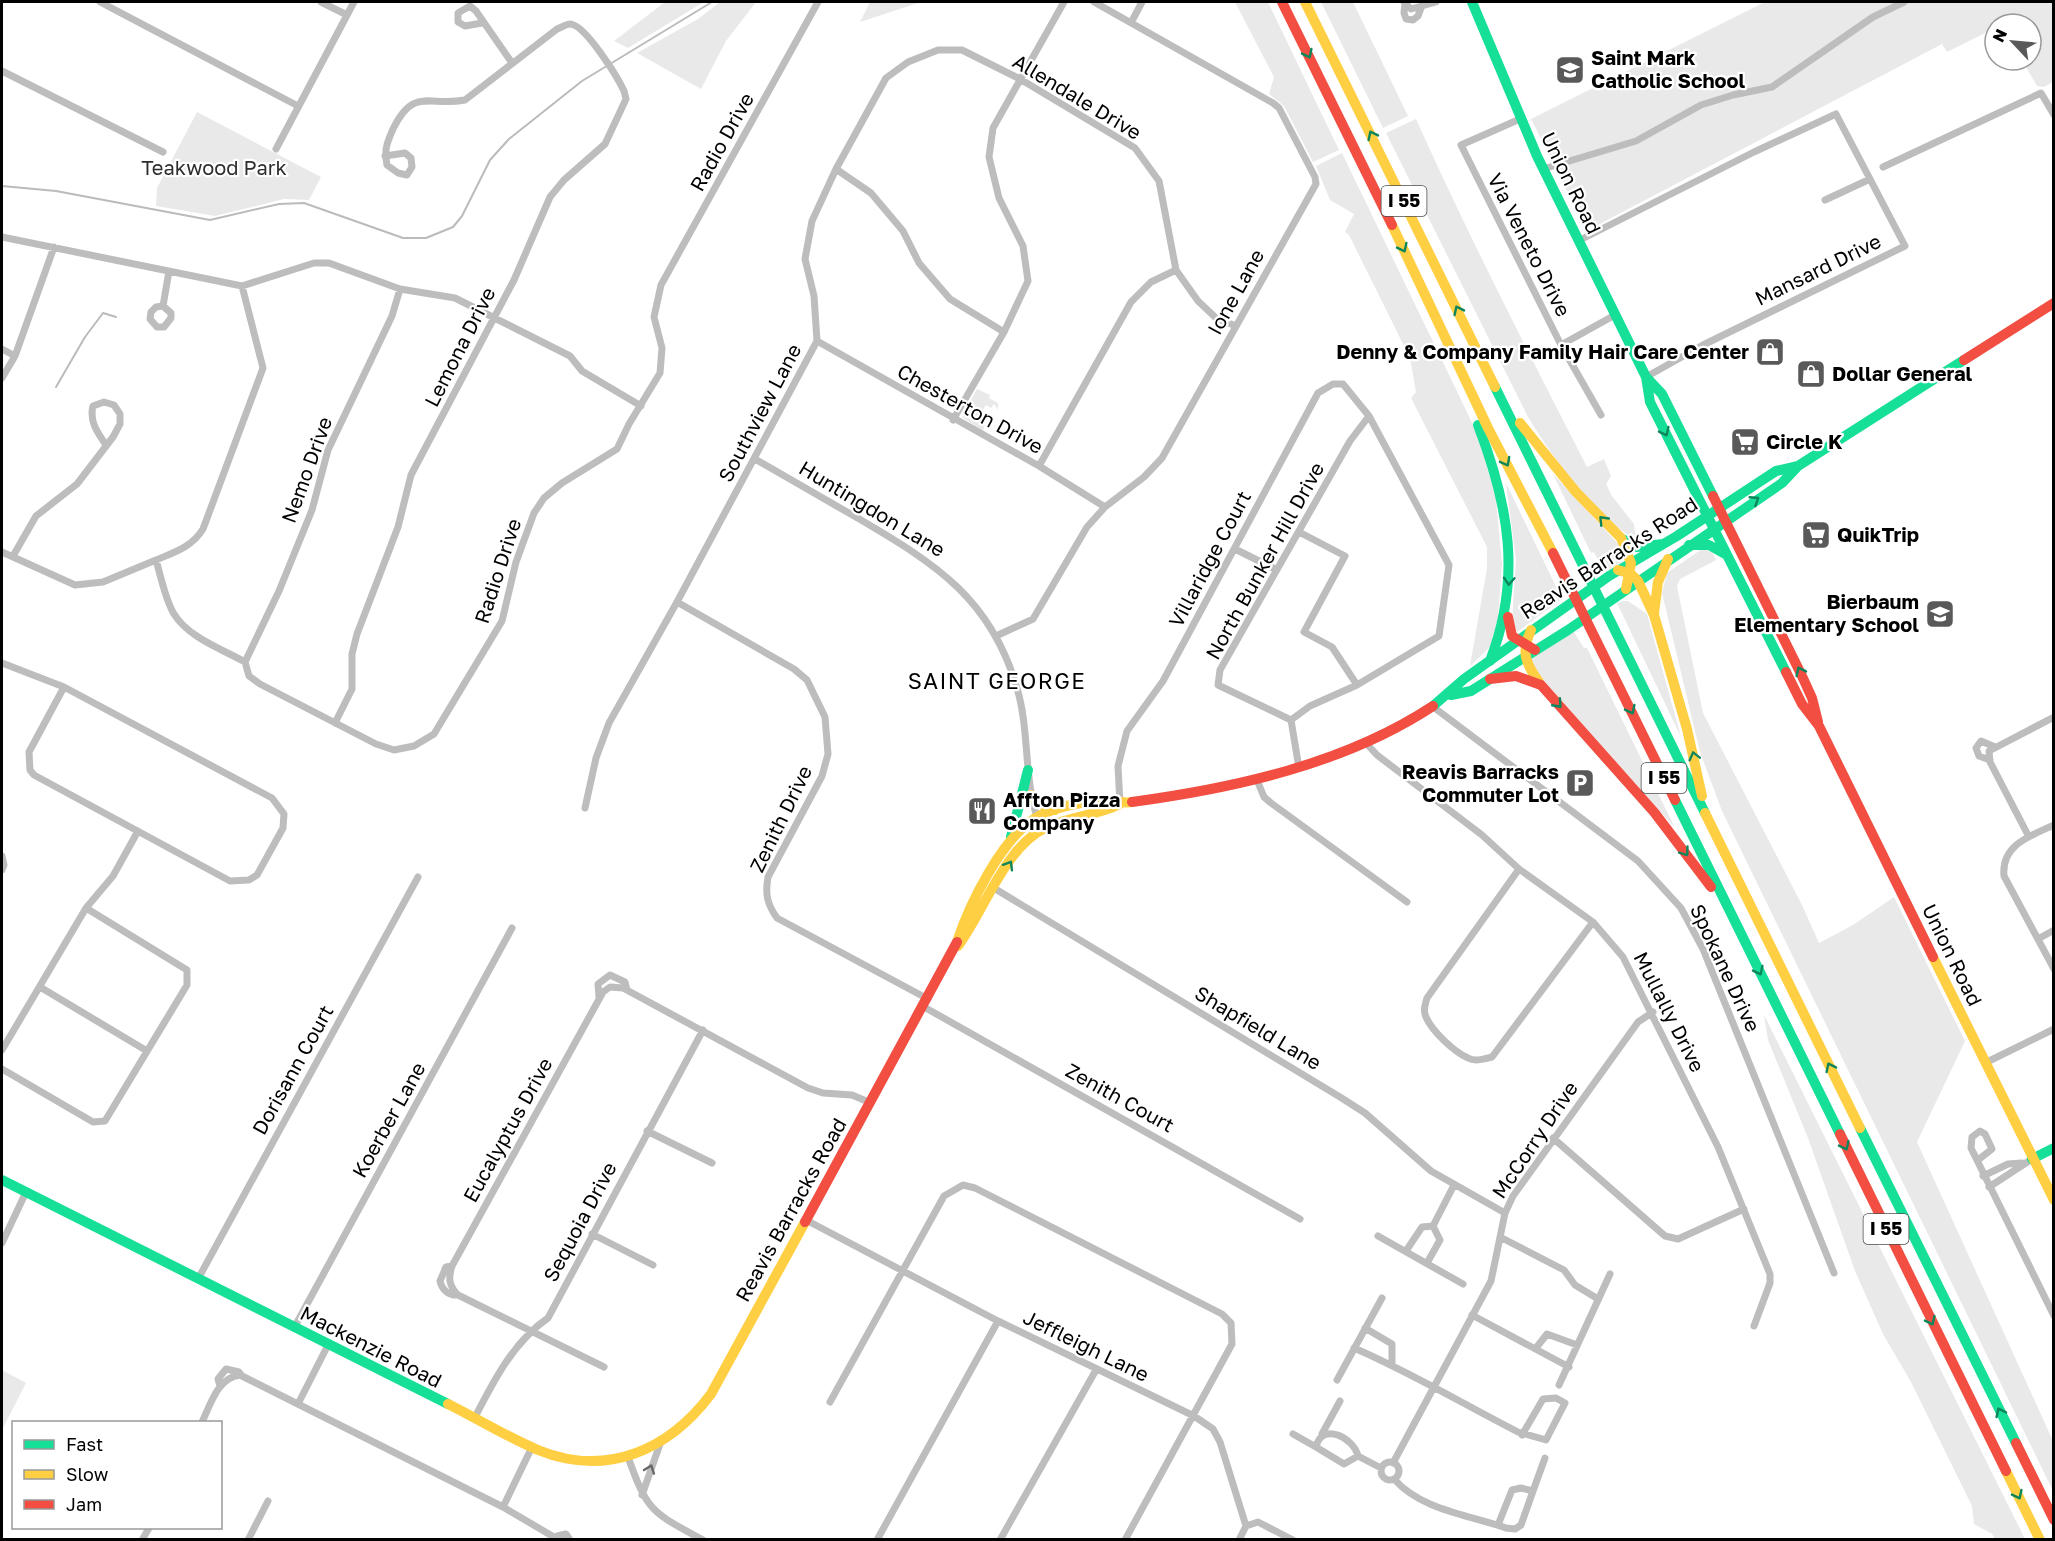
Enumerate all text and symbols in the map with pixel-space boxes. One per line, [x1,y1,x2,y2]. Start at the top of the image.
north arrow [1983,12,2043,72]
text: N [1988,26,2011,45]
place label: Saint Mark Catholic School [1591,45,1746,92]
street label: Allendale Drive [1009,48,1146,144]
one-way arrow [1301,48,1313,59]
school or university icon: Saint Mark Catholic School [1554,54,1586,86]
street label: Radio Drive [684,88,758,195]
street label: Union Road [1537,128,1607,238]
one-way arrow [1367,131,1379,142]
park label: Teakwood Park [141,155,287,179]
street label: Via Veneto Drive [1483,169,1576,320]
road number: I 55 [1382,186,1426,216]
street label: Mansard Drive [1751,228,1884,310]
one-way arrow [1396,241,1408,252]
street label: Ione Lane [1202,245,1268,338]
street label: Lemona Drive [419,283,499,410]
one-way arrow [1453,306,1465,317]
shop icon: Denny & Company Family Hair Care Center [1754,336,1786,368]
street label: Southview Lane [713,339,806,486]
place label: Denny & Company Family Hair Care Center [1336,339,1749,363]
street label: Chesterton Drive [893,358,1047,458]
shop icon: Dollar General [1795,358,1827,390]
place label: Dollar General [1832,361,1973,385]
street label: Nemo Drive [276,413,336,526]
one-way arrow [1657,425,1669,436]
supermarket icon: Circle K [1729,426,1761,458]
place label: Circle K [1766,429,1843,453]
street label: Huntingdon Lane [795,455,950,561]
one-way arrow [1499,456,1510,466]
street label: North Bunker Hill Drive [1200,458,1328,663]
street label: Villaridge Court [1163,486,1255,631]
street label: Reavis Barracks Road [1515,491,1701,623]
one-way arrow [1749,496,1759,508]
street label: Radio Drive [469,515,525,626]
one-way arrow [1599,516,1610,527]
supermarket icon: QuikTrip [1800,519,1832,551]
place label: QuikTrip [1837,522,1919,546]
one-way arrow [1502,577,1515,586]
place label: Bierbaum Elementary School [1734,589,1919,636]
school or university icon: Bierbaum Elementary School [1924,598,1956,630]
district label: SAINT GEORGE [908,667,1086,694]
one-way arrow [1795,667,1807,678]
one-way arrow [1551,697,1562,708]
one-way arrow [1623,703,1635,714]
one-way arrow [1689,751,1701,761]
place label: Reavis Barracks Commuter Lot [1402,759,1559,806]
street label: Zenith Drive [744,761,816,876]
road number: I 55 [1642,763,1686,793]
parking icon: Reavis Barracks Commuter Lot [1564,767,1596,799]
place label: Affton Pizza Company [1003,787,1120,834]
restaurant icon: Affton Pizza Company [966,795,998,827]
one-way arrow [1678,845,1689,856]
one-way arrow [1002,861,1014,871]
street label: Spokane Drive [1686,900,1766,1035]
street label: Union Road [1918,900,1988,1010]
street label: Mullally Drive [1629,947,1710,1076]
one-way arrow [1752,964,1763,975]
street label: Shapfield Lane [1191,980,1326,1074]
street label: Dorisann Court [247,1000,338,1139]
street label: Eucalyptus Drive [458,1053,557,1206]
street label: Koerber Lane [347,1058,430,1181]
street label: Zenith Court [1062,1058,1179,1137]
one-way arrow [1825,1063,1837,1074]
street label: McCorry Drive [1486,1076,1582,1202]
street label: Reavis Barracks Road [730,1113,851,1306]
one-way arrow [1838,1139,1849,1150]
street label: Sequoia Drive [538,1158,621,1285]
road number: I 55 [1864,1214,1908,1244]
street label: Mackenzie Road [297,1300,446,1392]
street label: Jeffleigh Lane [1020,1304,1153,1386]
one-way arrow [1924,1314,1936,1325]
one-way arrow [1995,1407,2007,1418]
legend [12,1421,222,1529]
text: Fast [66,1433,103,1455]
text: Slow [66,1463,109,1485]
one-way arrow [642,1464,655,1475]
one-way arrow [2010,1489,2022,1500]
text: Jam [66,1493,102,1515]

